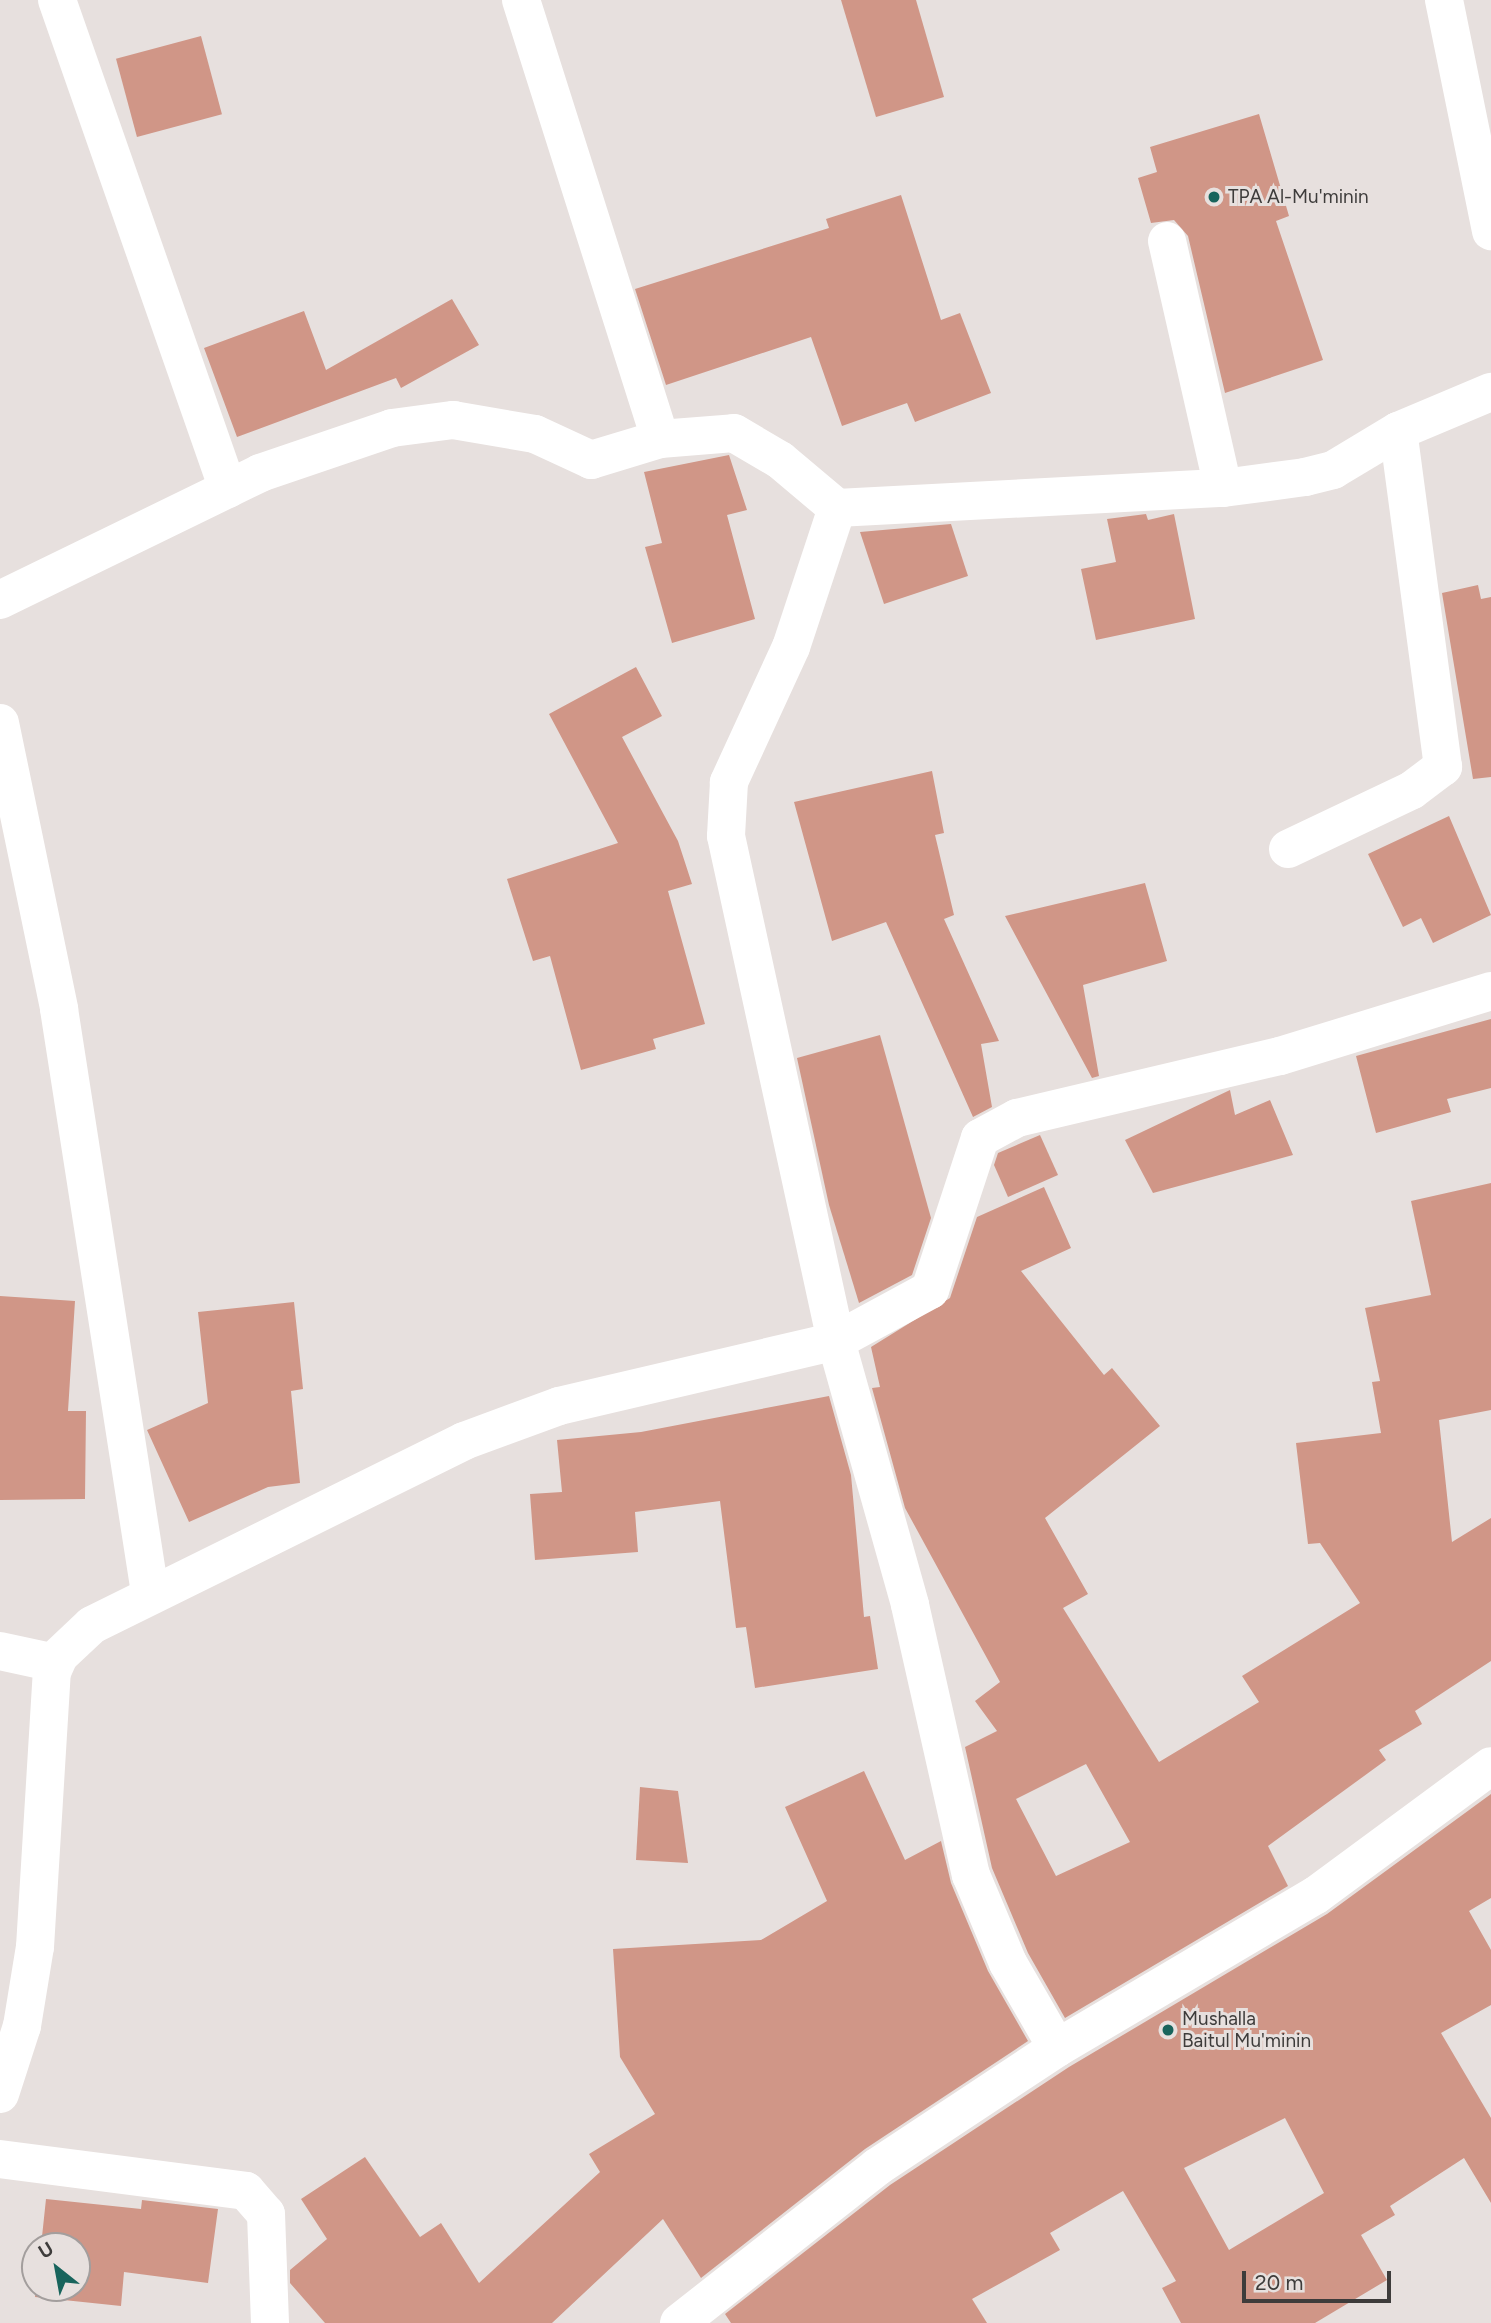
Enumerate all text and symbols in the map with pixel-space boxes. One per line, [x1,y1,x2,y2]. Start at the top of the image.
place label: TPA Al-Mu'minin [1228,186,1369,208]
marker: TPA Al-Mu'minin [1206,189,1222,205]
place label: Mushalla Baitul Mu'minin [1182,2008,1311,2052]
marker: Mushalla Baitul Mu'minin [1160,2022,1176,2038]
north arrow [21,2232,91,2302]
text: U [34,2237,58,2264]
scale bar [1246,2256,1395,2300]
text: 20 m [1255,2270,1303,2295]

